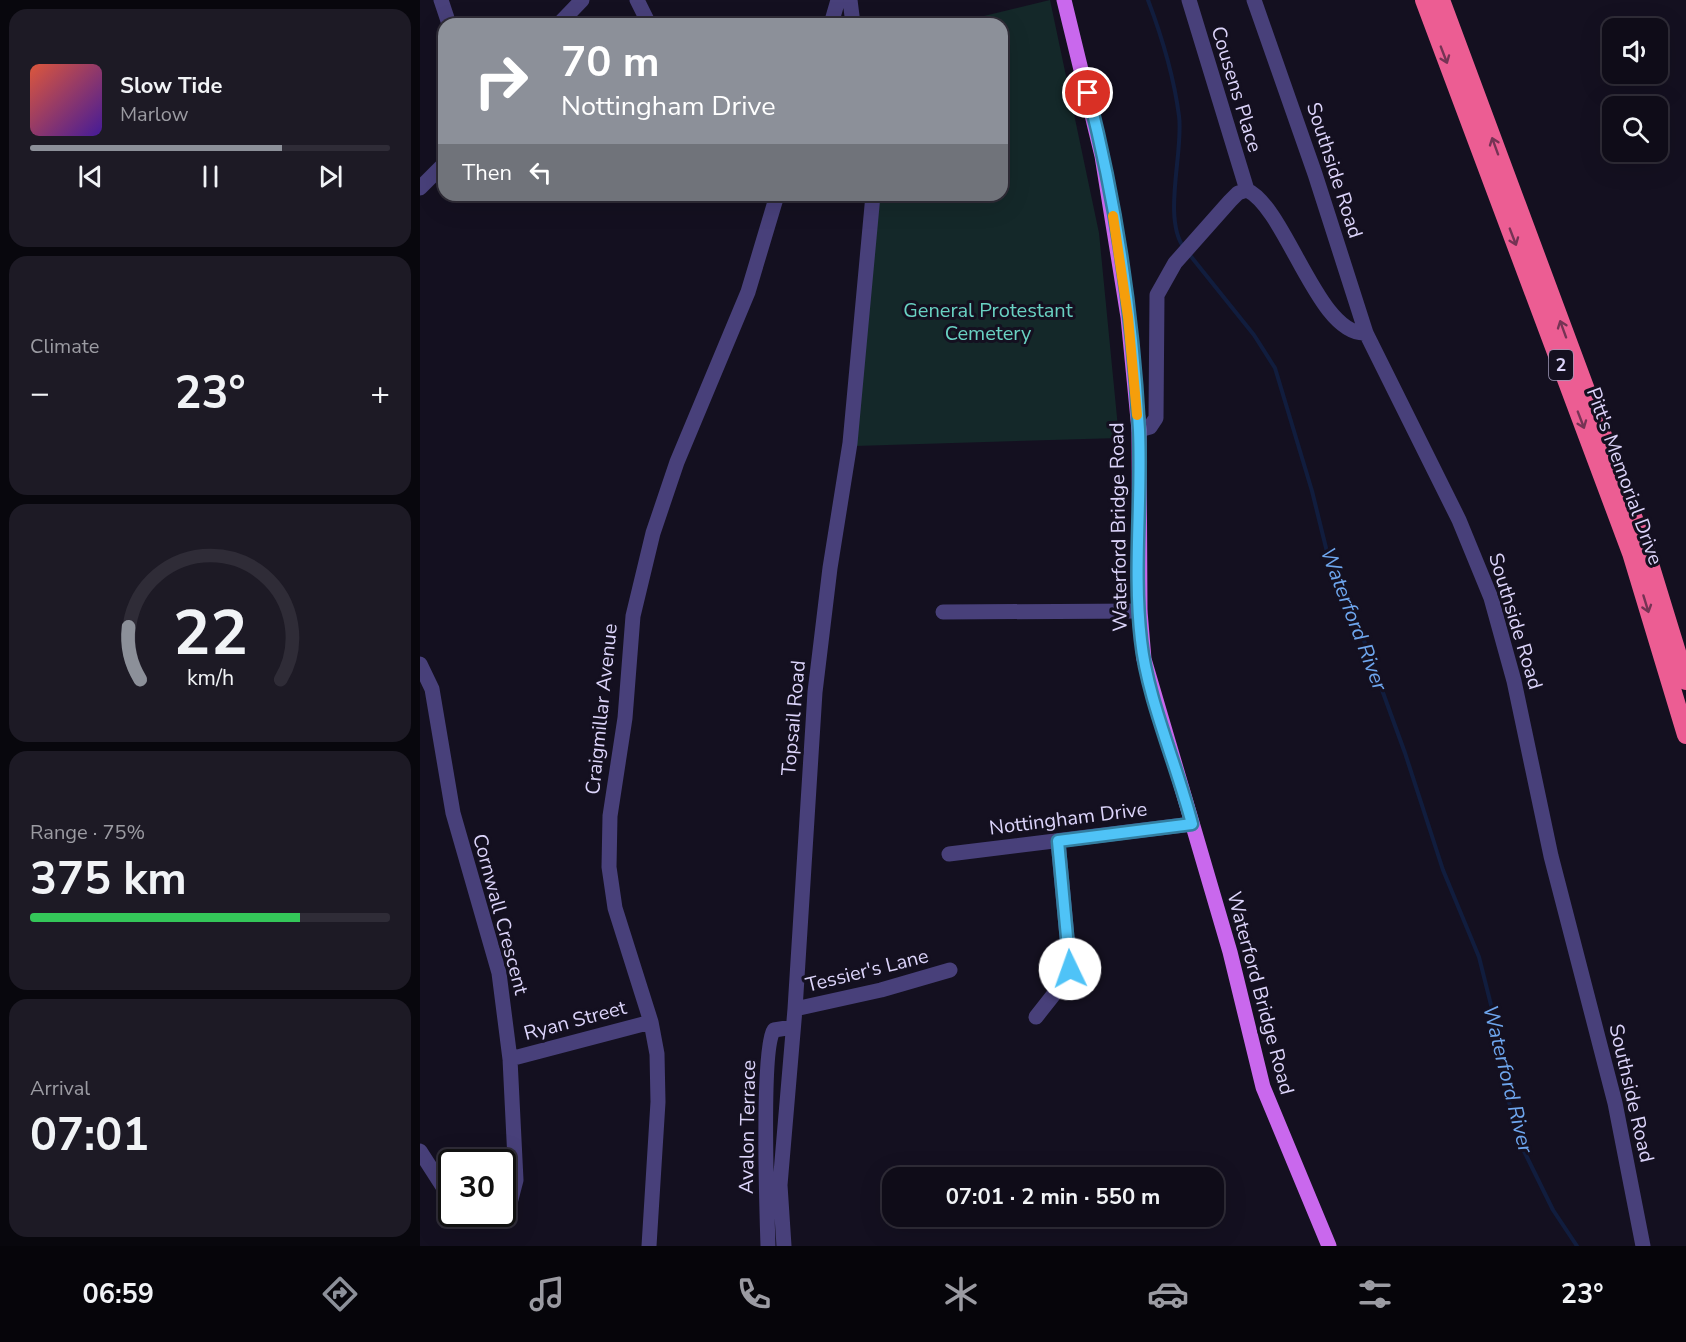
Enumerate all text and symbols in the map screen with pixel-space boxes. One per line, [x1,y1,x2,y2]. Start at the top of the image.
map controls [1602,18,1668,162]
button: sound [1602,18,1668,84]
street label: Cousens Place [1205,23,1268,155]
text: 70 m [561,34,660,91]
icon: right [462,42,540,120]
one-way arrow [1440,45,1451,64]
pin [1062,67,1113,118]
text: Slow Tide [120,71,222,101]
icon: arrive [1071,76,1104,109]
text: Nottingham Drive [561,88,776,125]
button: search [1602,96,1668,162]
street label: Southside Road [1300,99,1369,241]
text: Marlow [120,101,188,128]
one-way arrow [1489,137,1500,156]
icon: left [524,156,557,189]
text: Then [462,158,512,188]
icon: previous [74,160,107,193]
icon: pause [194,160,227,193]
icon: next [314,160,347,193]
one-way arrow [1508,228,1519,246]
park label: General Protestant Cemetery [903,297,1074,347]
one-way arrow [1557,320,1568,338]
text: Climate [30,333,99,360]
road number: 2 [1549,350,1573,380]
text: 23° [174,363,246,424]
text: − [30,371,50,416]
text: + [370,371,390,416]
street label: Pitt's Memorial Drive [1580,384,1669,569]
one-way arrow [1576,410,1587,429]
street label: Waterford Bridge Road [1103,422,1134,632]
water label: Waterford River [1314,543,1394,695]
street label: Southside Road [1482,550,1549,693]
text: 22 [173,591,247,676]
one-way arrow [1642,594,1653,613]
street label: Craigmillar Avenue [579,622,624,796]
street label: Topsail Road [775,659,812,777]
text: km/h [186,663,234,693]
street label: Nottingham Drive [988,795,1149,842]
text: Range · 75% [30,819,145,846]
street label: Cornwall Crescent [466,831,535,998]
text: 375 km [30,849,187,910]
street label: Waterford Bridge Road [1220,889,1301,1098]
position arrow [1038,937,1102,1001]
street label: Tessier's Lane [803,942,931,999]
street label: Ryan Street [521,994,630,1047]
water label: Waterford River [1476,1002,1540,1156]
street label: Southside Road [1602,1021,1661,1165]
street label: Avalon Terrace [733,1060,762,1194]
text: Arrival [30,1075,90,1102]
text: 07:01 [30,1105,149,1166]
speed limit sign: 30 [438,1149,516,1227]
text: 07:01 · 2 min · 550 m [946,1182,1160,1212]
icon: directions [319,1273,361,1315]
icon: music [526,1273,568,1315]
icon: phone [733,1273,775,1315]
icon: climate [940,1273,982,1315]
icon: car [1147,1273,1189,1315]
icon: filters [1354,1273,1396,1315]
text: 06:59 [82,1276,154,1313]
text: 23° [1561,1276,1603,1313]

